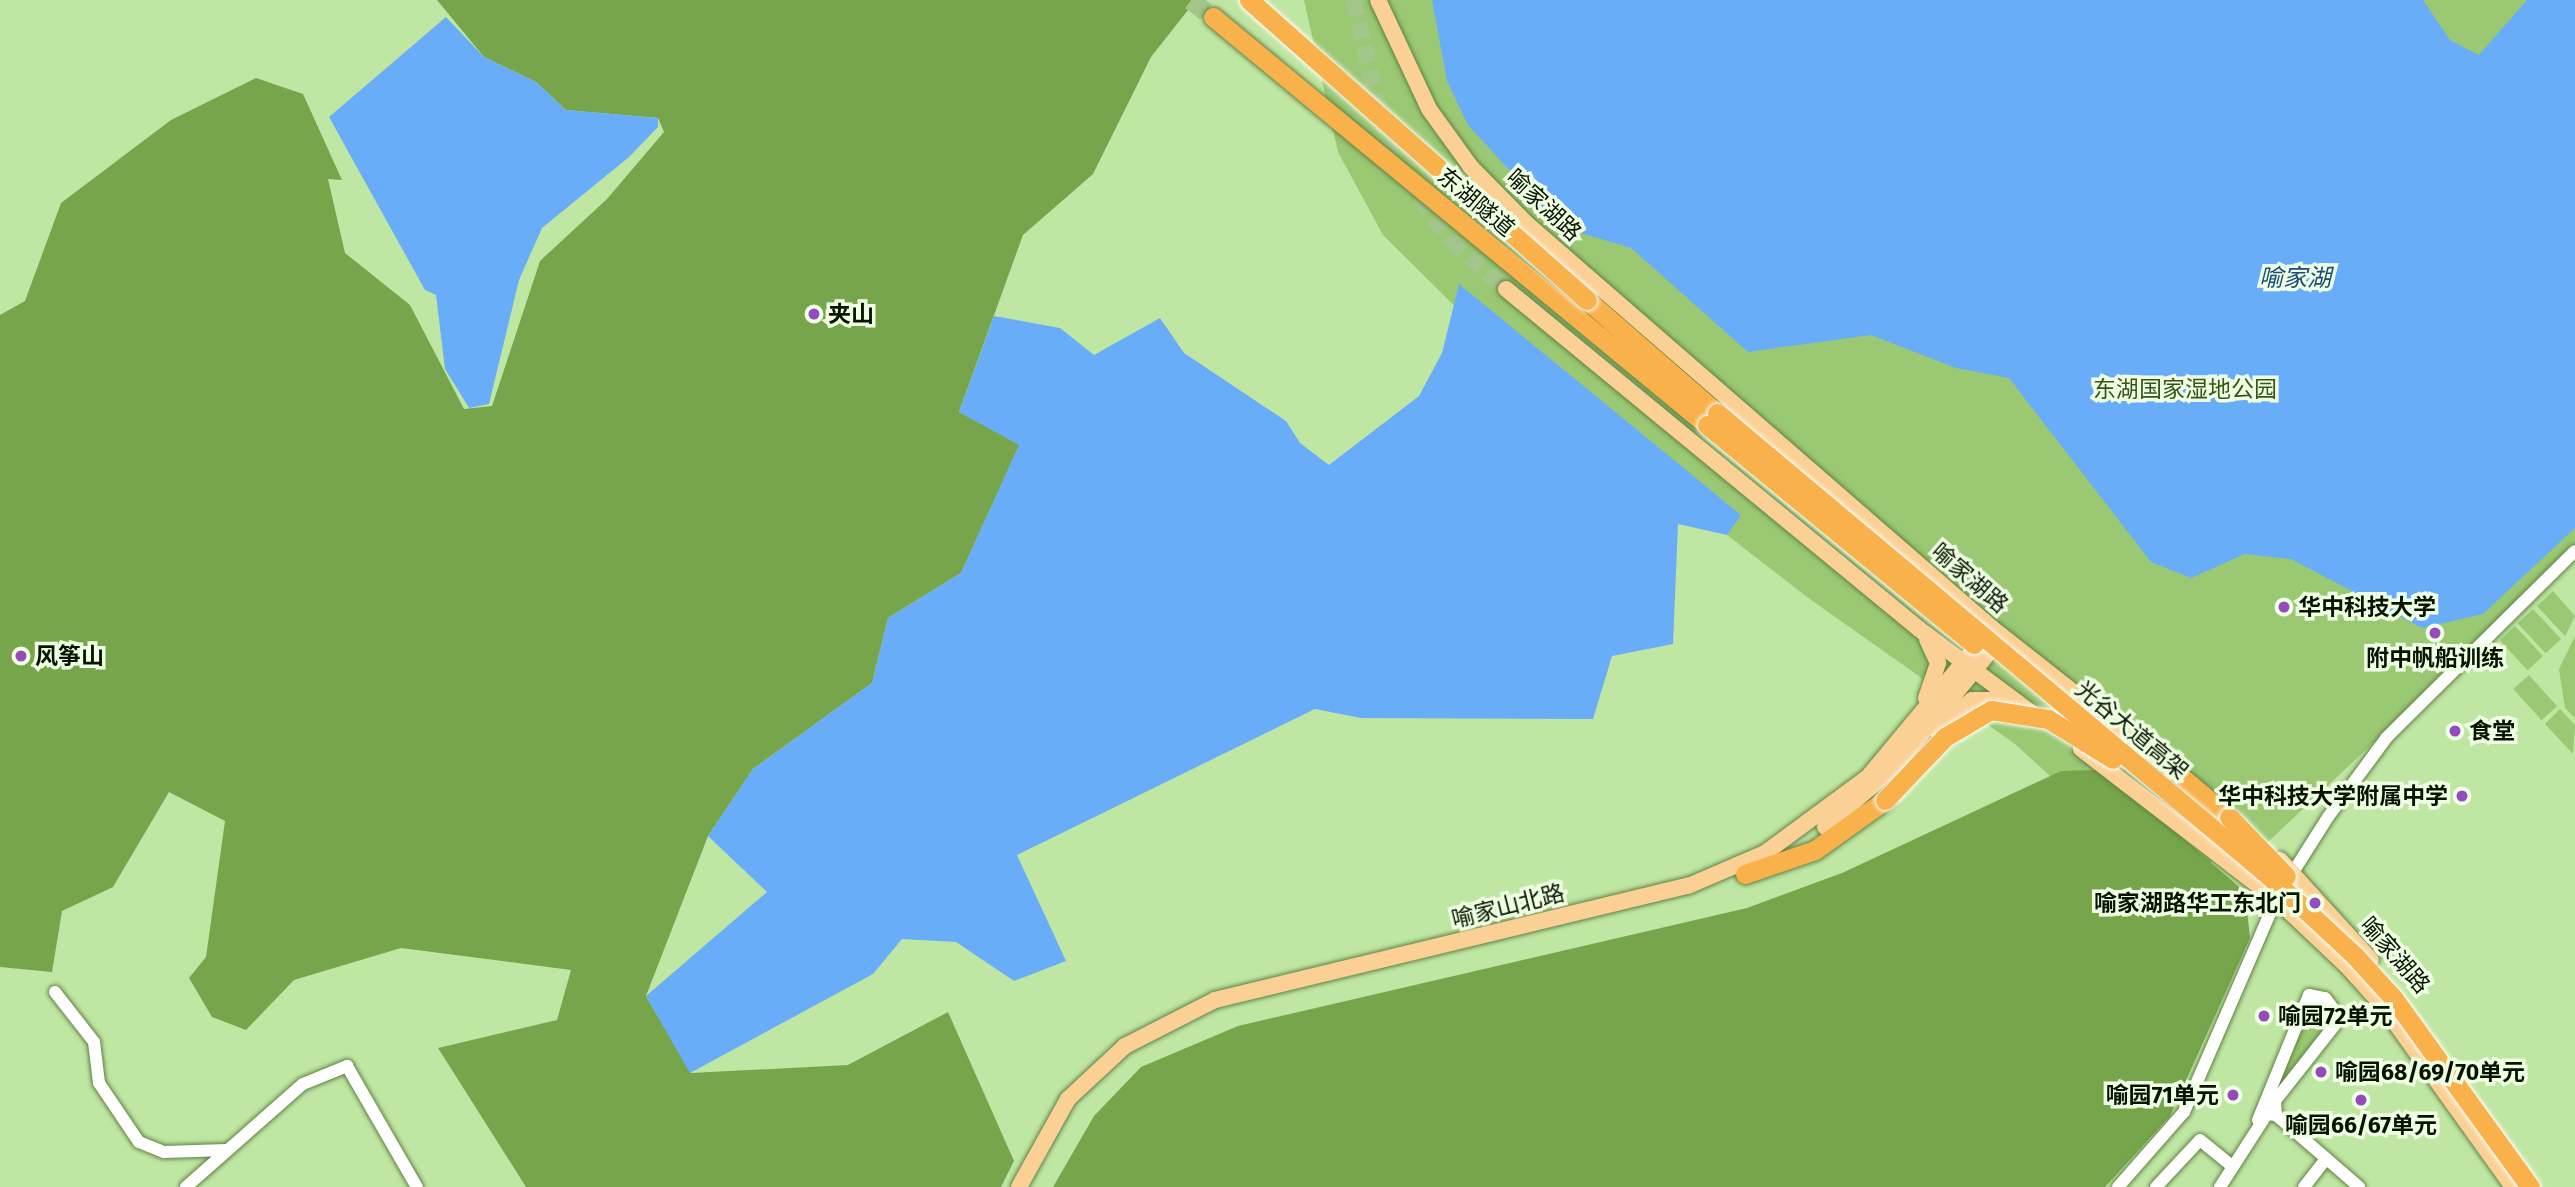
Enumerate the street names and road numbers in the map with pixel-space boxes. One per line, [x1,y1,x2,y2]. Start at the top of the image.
street label: 东湖隧道 [1432,162,1520,242]
street label: 喻家湖路 [1501,164,1587,246]
street label: 喻家湖路 [1926,537,2014,619]
street label: 光谷大道高架 [2070,675,2194,785]
street label: 喻家山北路 [1449,879,1567,933]
street label: 喻家湖路 [2354,911,2436,999]

